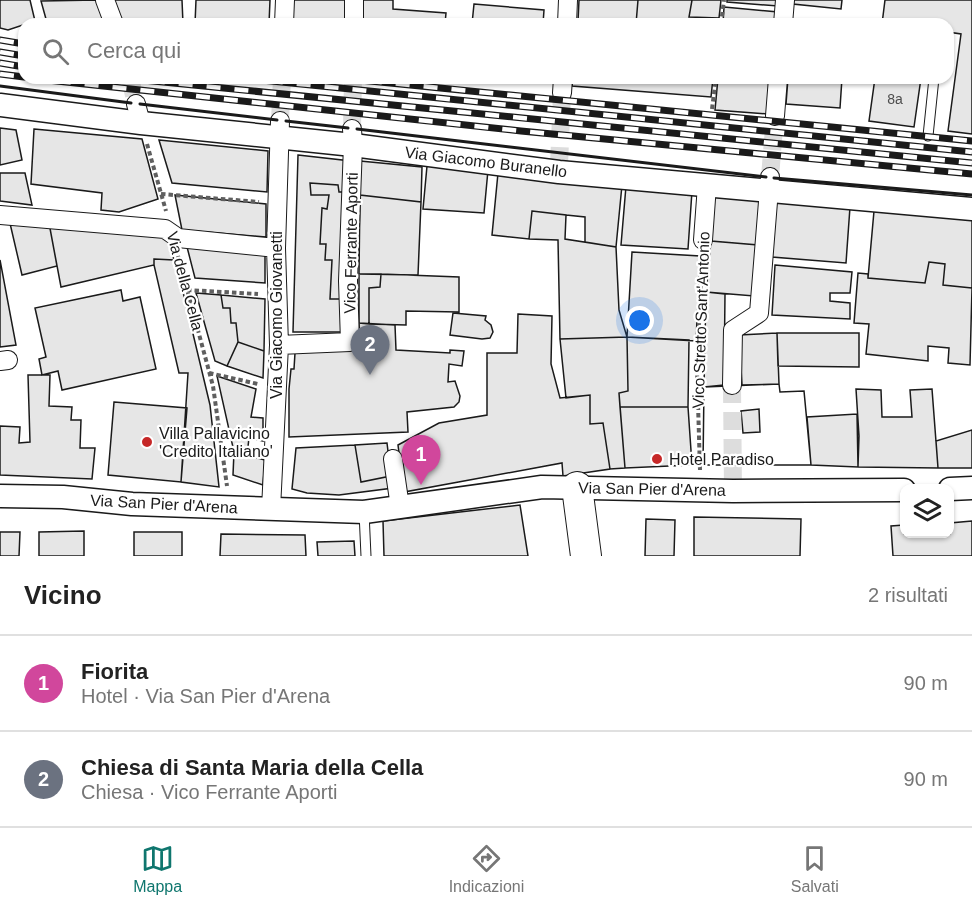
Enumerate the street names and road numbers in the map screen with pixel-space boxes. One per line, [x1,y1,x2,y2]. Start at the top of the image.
street label: Via Giacomo Buranello [404,144,568,180]
street label: Vico Ferrante Aporti [341,172,361,314]
street label: Via della Cella [164,230,206,333]
street label: Via Giacomo Giovanetti [268,231,285,399]
street label: Vico Stretto Sant'Antonio [689,231,713,409]
street label: Via San Pier d'Arena [578,479,726,499]
street label: Via San Pier d'Arena [90,492,238,516]

